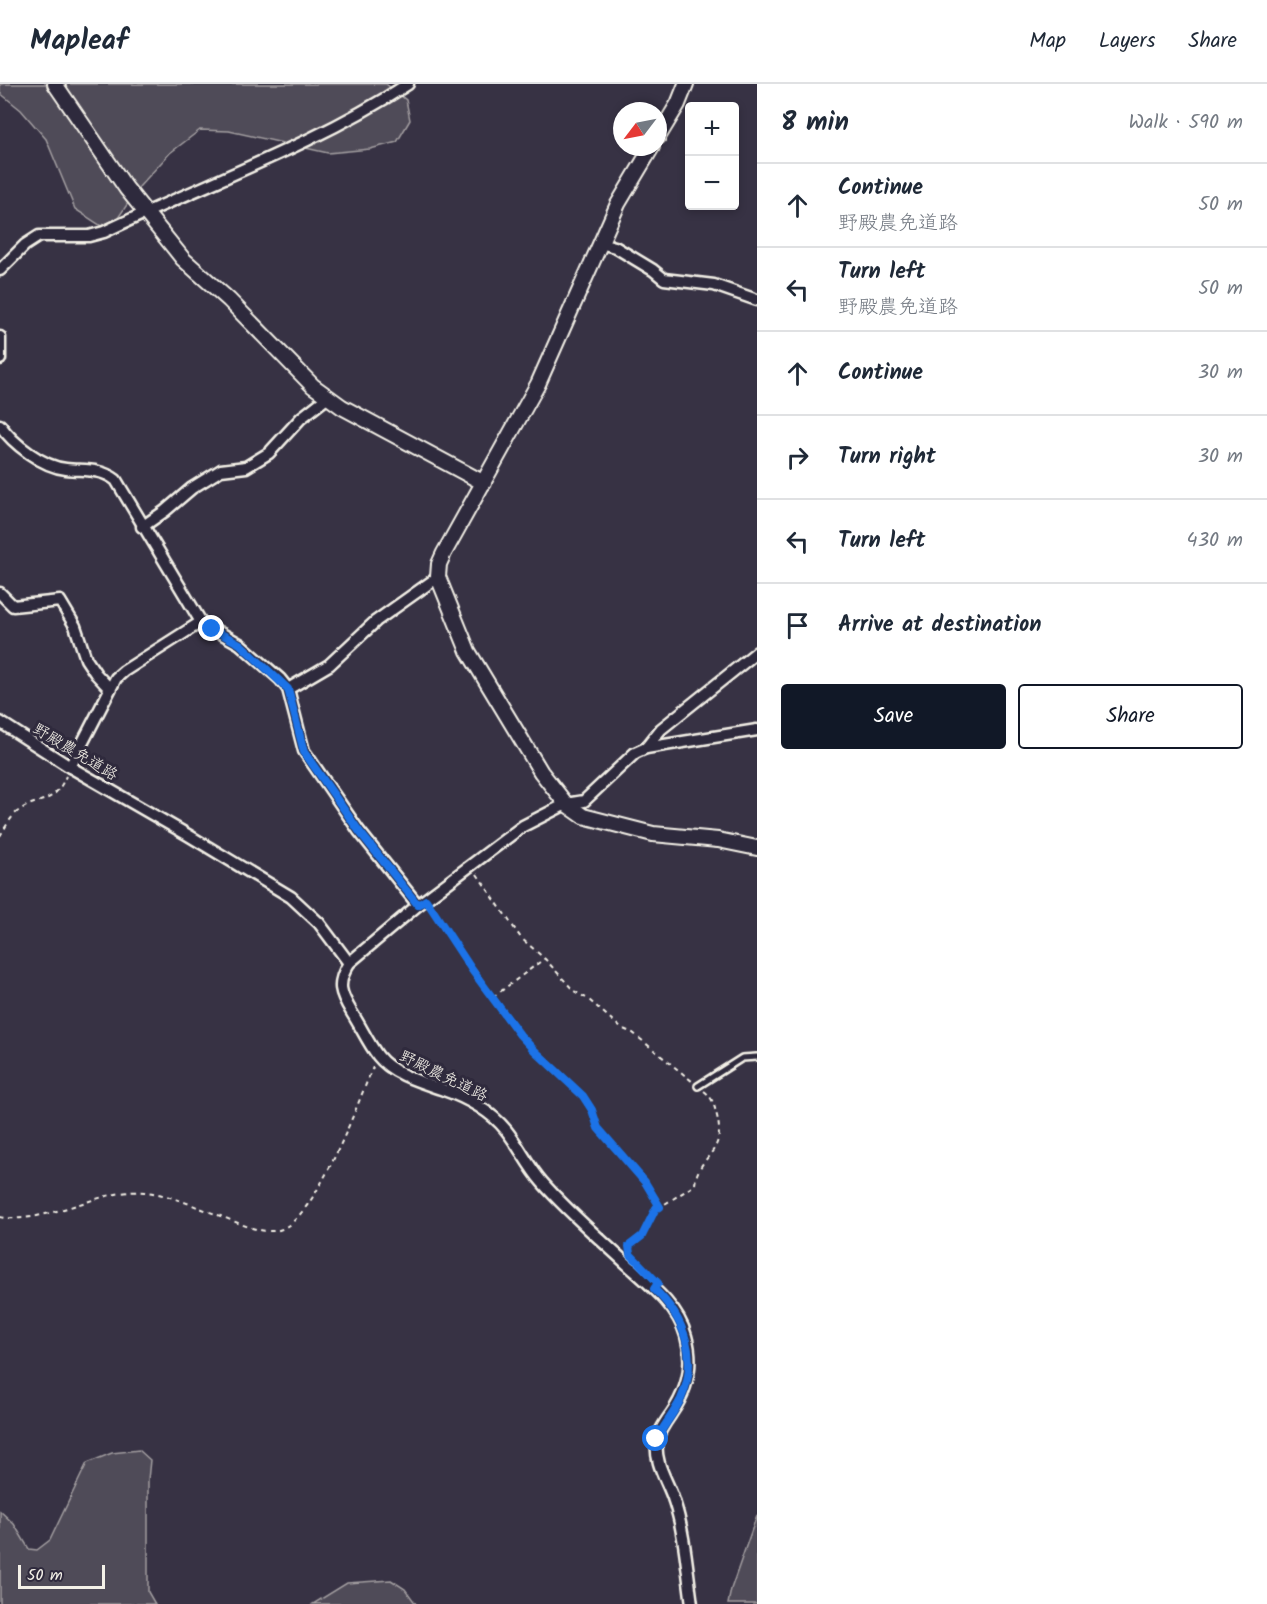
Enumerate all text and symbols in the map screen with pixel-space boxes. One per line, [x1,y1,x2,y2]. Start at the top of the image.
text: Mapleaf [30,19,128,64]
text: Map [1029,25,1066,58]
text: Layers [1099,25,1155,58]
text: Share [1188,25,1237,58]
north arrow [613,102,667,156]
map controls [685,102,739,210]
button: + [685,102,739,156]
text: 8 min [781,102,849,144]
text: Walk · 590 m [1128,107,1243,139]
button: − [685,156,739,210]
text: Continue [838,171,923,206]
icon: ahead [781,189,814,222]
text: 50 m [1198,189,1243,221]
text: 野殿農免道路 [838,208,958,240]
text: Turn left [838,255,925,290]
icon: left [781,273,814,306]
text: 50 m [1198,273,1243,305]
text: 野殿農免道路 [838,292,958,324]
text: Continue [838,356,923,391]
icon: ahead [781,357,814,390]
text: 30 m [1198,357,1243,389]
text: Turn right [838,440,936,475]
icon: right [781,441,814,474]
text: 30 m [1198,441,1243,473]
text: Turn left [838,524,925,559]
icon: left [781,525,814,558]
text: 430 m [1187,525,1243,557]
text: Arrive at destination [838,608,1041,643]
icon: arrive [781,609,814,642]
route end [198,615,224,641]
button: Save [781,684,1006,749]
button: Share [1018,684,1243,749]
street label: 野殿農免道路 [28,717,123,788]
street label: 野殿農免道路 [395,1044,492,1109]
route start [642,1425,668,1451]
scale bar [18,1562,105,1590]
text: 50 m [27,1563,63,1588]

